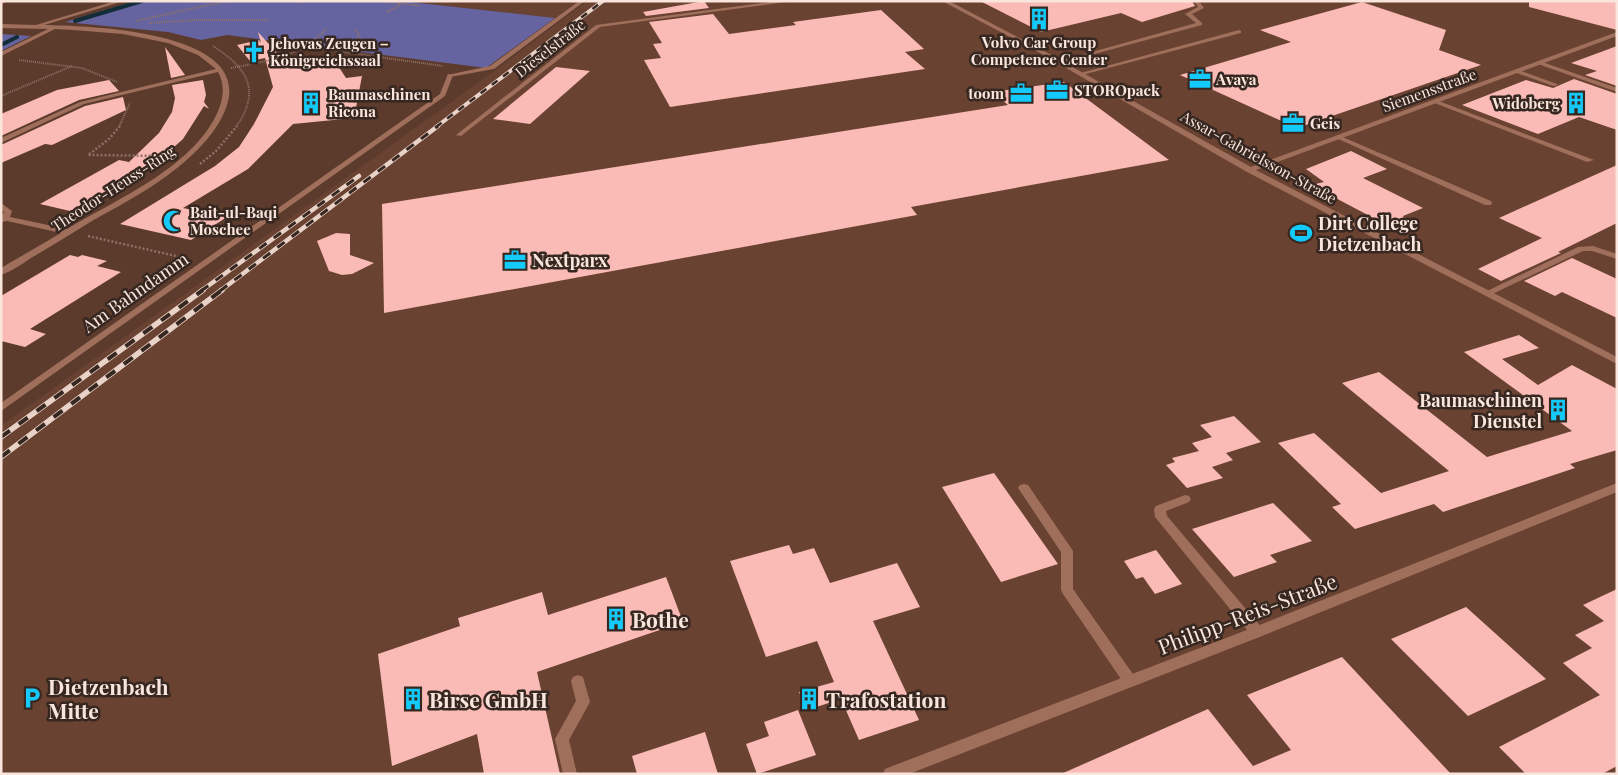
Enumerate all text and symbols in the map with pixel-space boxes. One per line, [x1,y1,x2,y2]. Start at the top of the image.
building icon: Volvo Car Group Competence Center [1026,6,1052,32]
street label: Dieselstraße [511,14,589,82]
place label: Volvo Car Group Competence Center [971,32,1107,69]
place label: Jehovas Zeugen – Königreichssaal [269,33,389,70]
church icon: Jehovas Zeugen – Königreichssaal [241,39,267,65]
street label: Siemensstraße [1379,64,1479,116]
office icon: Avaya [1187,66,1213,92]
place label: Avaya [1215,69,1257,89]
office icon: STOROpack [1044,77,1070,103]
office icon: toom [1008,80,1034,106]
place label: STOROpack [1074,80,1160,100]
place label: toom [967,83,1004,103]
place label: Baumaschinen Ricona [328,84,431,121]
building icon: Baumaschinen Ricona [298,90,324,116]
building icon: Widoberg [1563,90,1589,116]
place label: Widoberg [1491,93,1561,113]
street label: Assar-Gabrielsson-Straße [1177,105,1340,208]
office icon: Geis [1280,110,1306,136]
place label: Geis [1310,113,1340,133]
street label: Theodor-Heuss-Ring [47,140,179,236]
place label: Bait-ul-Baqi Moschee [190,202,278,239]
mosque icon: Bait-ul-Baqi Moschee [161,208,187,234]
place label: Dirt College Dietzenbach [1318,211,1421,256]
sports icon: Dirt College Dietzenbach [1288,220,1314,246]
street label: Am Bahndamm [76,246,193,338]
office icon: Nextparx [502,247,528,273]
place label: Nextparx [532,248,608,272]
place label: Baumaschinen Dienstel [1419,388,1542,433]
building icon: Baumaschinen Dienstel [1545,397,1571,423]
street label: Philipp-Reis-Straße [1154,566,1340,660]
place label: Bothe [632,605,689,633]
building icon: Bothe [603,606,629,632]
place label: Dietzenbach Mitte [48,672,169,724]
parking icon: Dietzenbach Mitte [19,685,45,711]
place label: Birse GmbH [429,685,548,713]
place label: Trafostation [826,685,946,713]
building icon: Birse GmbH [400,686,426,712]
building icon: Trafostation [796,686,822,712]

